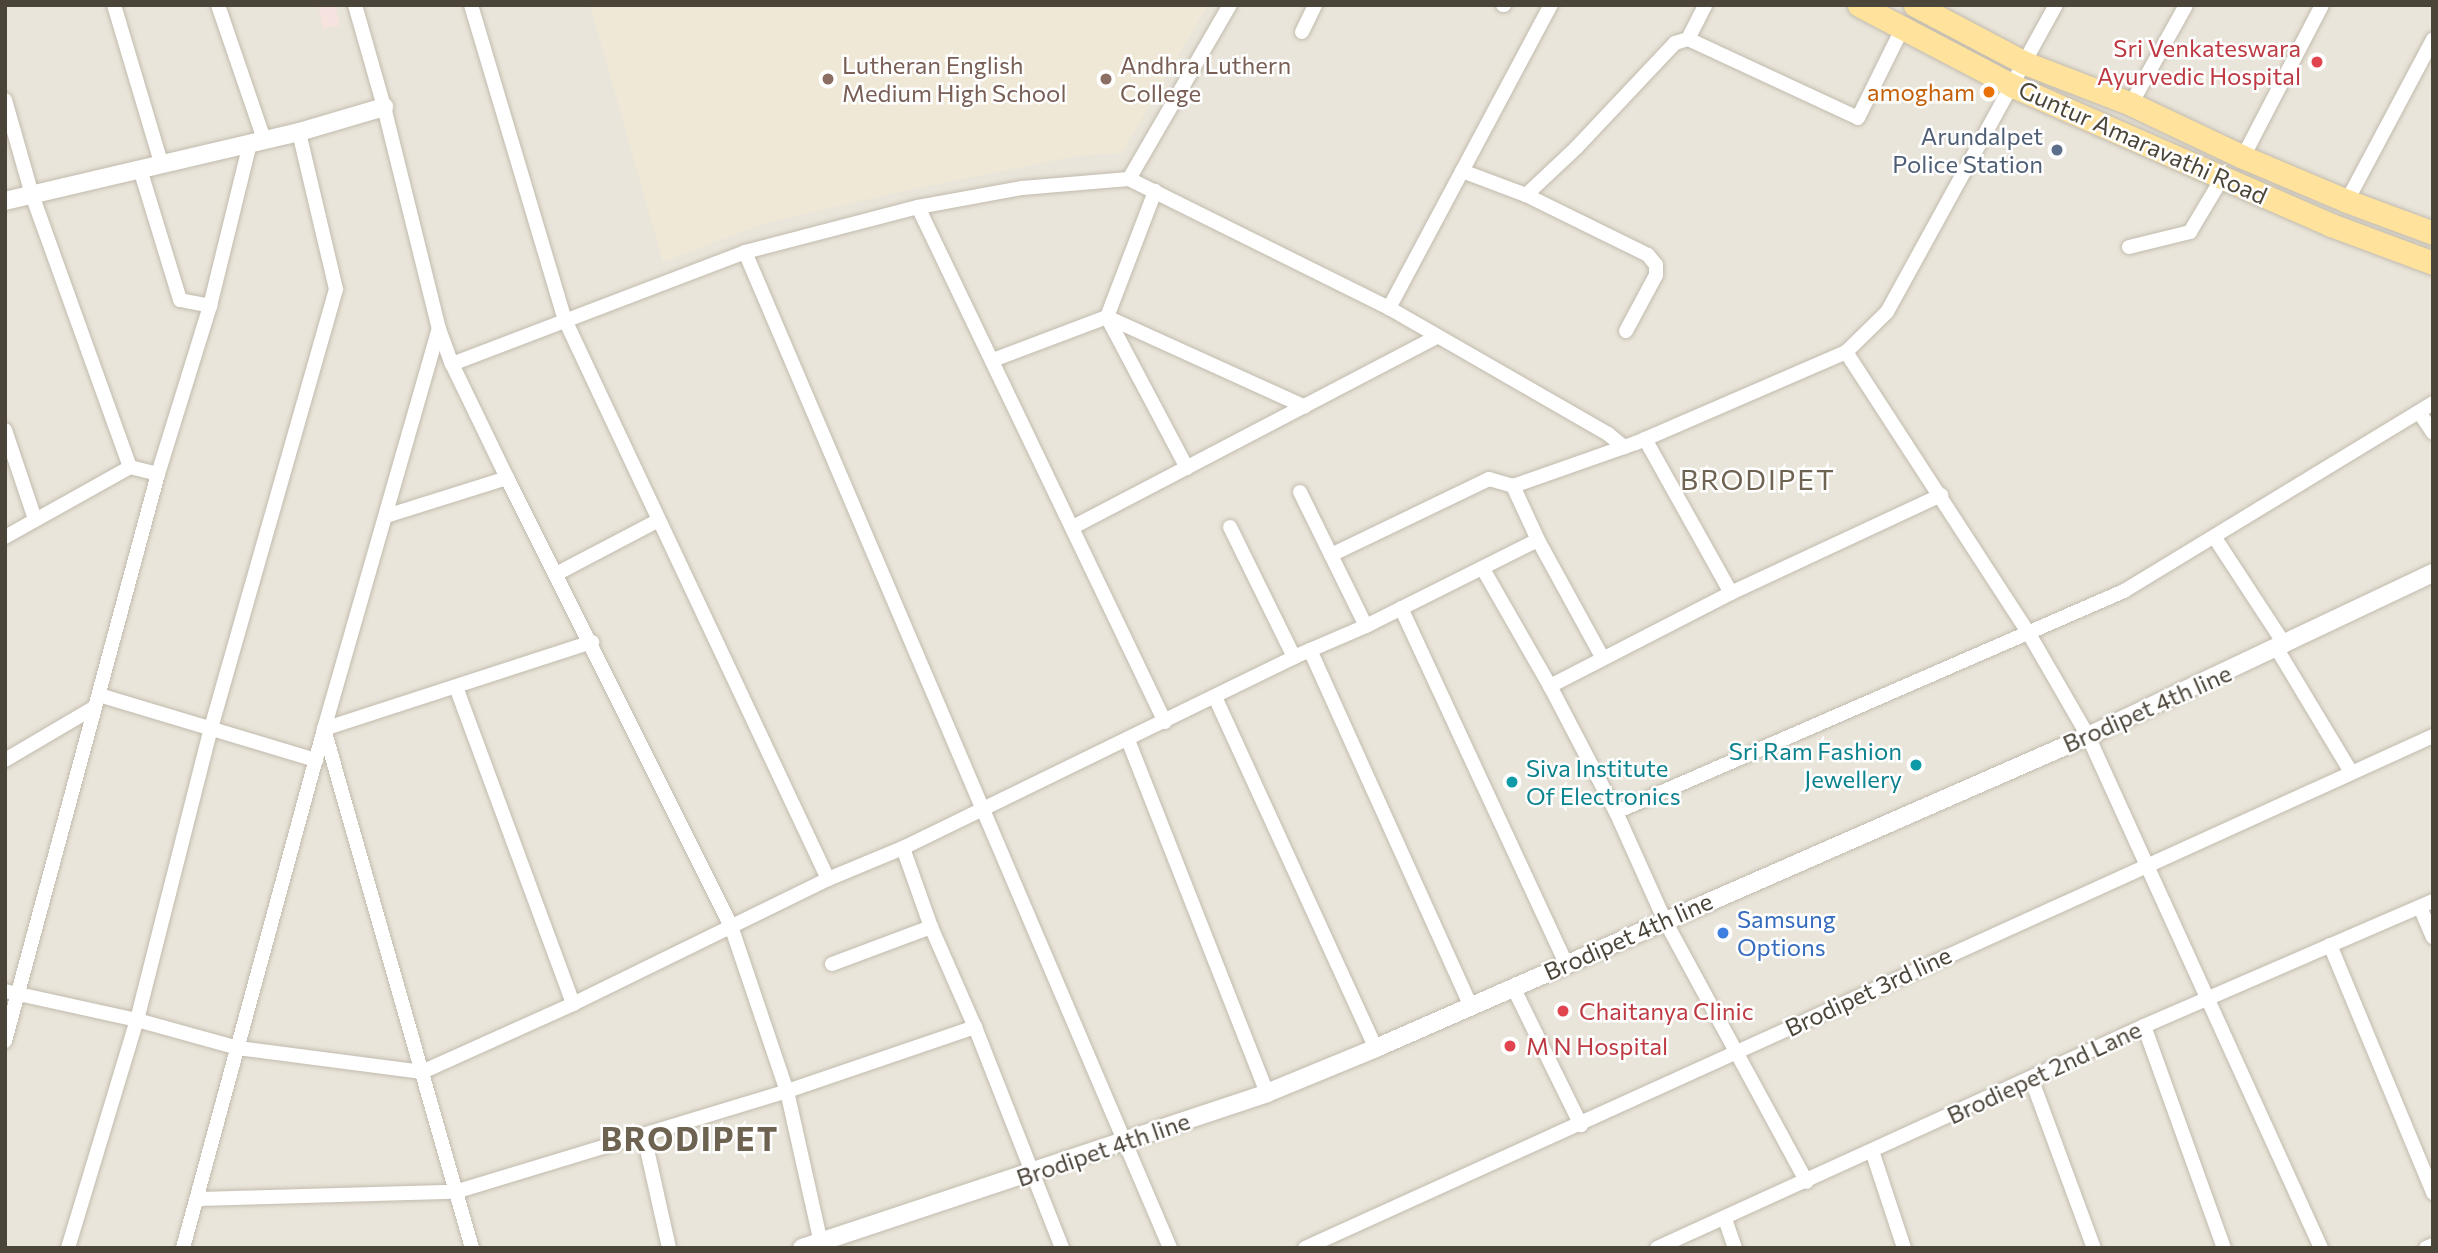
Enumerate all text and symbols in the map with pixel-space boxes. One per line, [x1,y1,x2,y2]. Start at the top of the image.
place label: Sri Venkateswara Ayurvedic Hospital [2097,34,2301,90]
place label: Lutheran English Medium High School [842,51,1067,107]
place label: Andhra Luthern College [1120,51,1291,107]
marker: Sri Venkateswara Ayurvedic Hospital [2307,52,2327,72]
marker: Lutheran English Medium High School [820,71,836,87]
marker: Andhra Luthern College [1098,71,1114,87]
street label: Guntur Amaravathi Road [2014,74,2272,210]
place label: amogham [1867,78,1975,106]
marker: amogham [1981,84,1997,100]
place label: Arundalpet Police Station [1892,122,2043,178]
marker: Arundalpet Police Station [2049,142,2065,158]
district label: BRODIPET [1681,462,1835,496]
street label: Brodipet 4th line [2058,658,2236,758]
place label: Sri Ram Fashion Jewellery [1729,737,1902,793]
place label: Siva Institute Of Electronics [1526,754,1681,810]
marker: Sri Ram Fashion Jewellery [1908,757,1924,773]
marker: Siva Institute Of Electronics [1504,774,1520,790]
street label: Brodipet 4th line [1539,886,1717,986]
place label: Samsung Options [1737,905,1836,961]
marker: Samsung Options [1715,925,1731,941]
street label: Brodipet 3rd line [1780,940,1956,1042]
place label: Chaitanya Clinic [1579,997,1754,1025]
marker: Chaitanya Clinic [1553,1001,1573,1021]
street label: Brodiepet 2nd Lane [1942,1014,2146,1130]
place label: M N Hospital [1526,1032,1668,1060]
marker: M N Hospital [1500,1036,1520,1056]
street label: Brodipet 4th line [1013,1106,1193,1192]
district label: BRODIPET [602,1119,778,1157]

